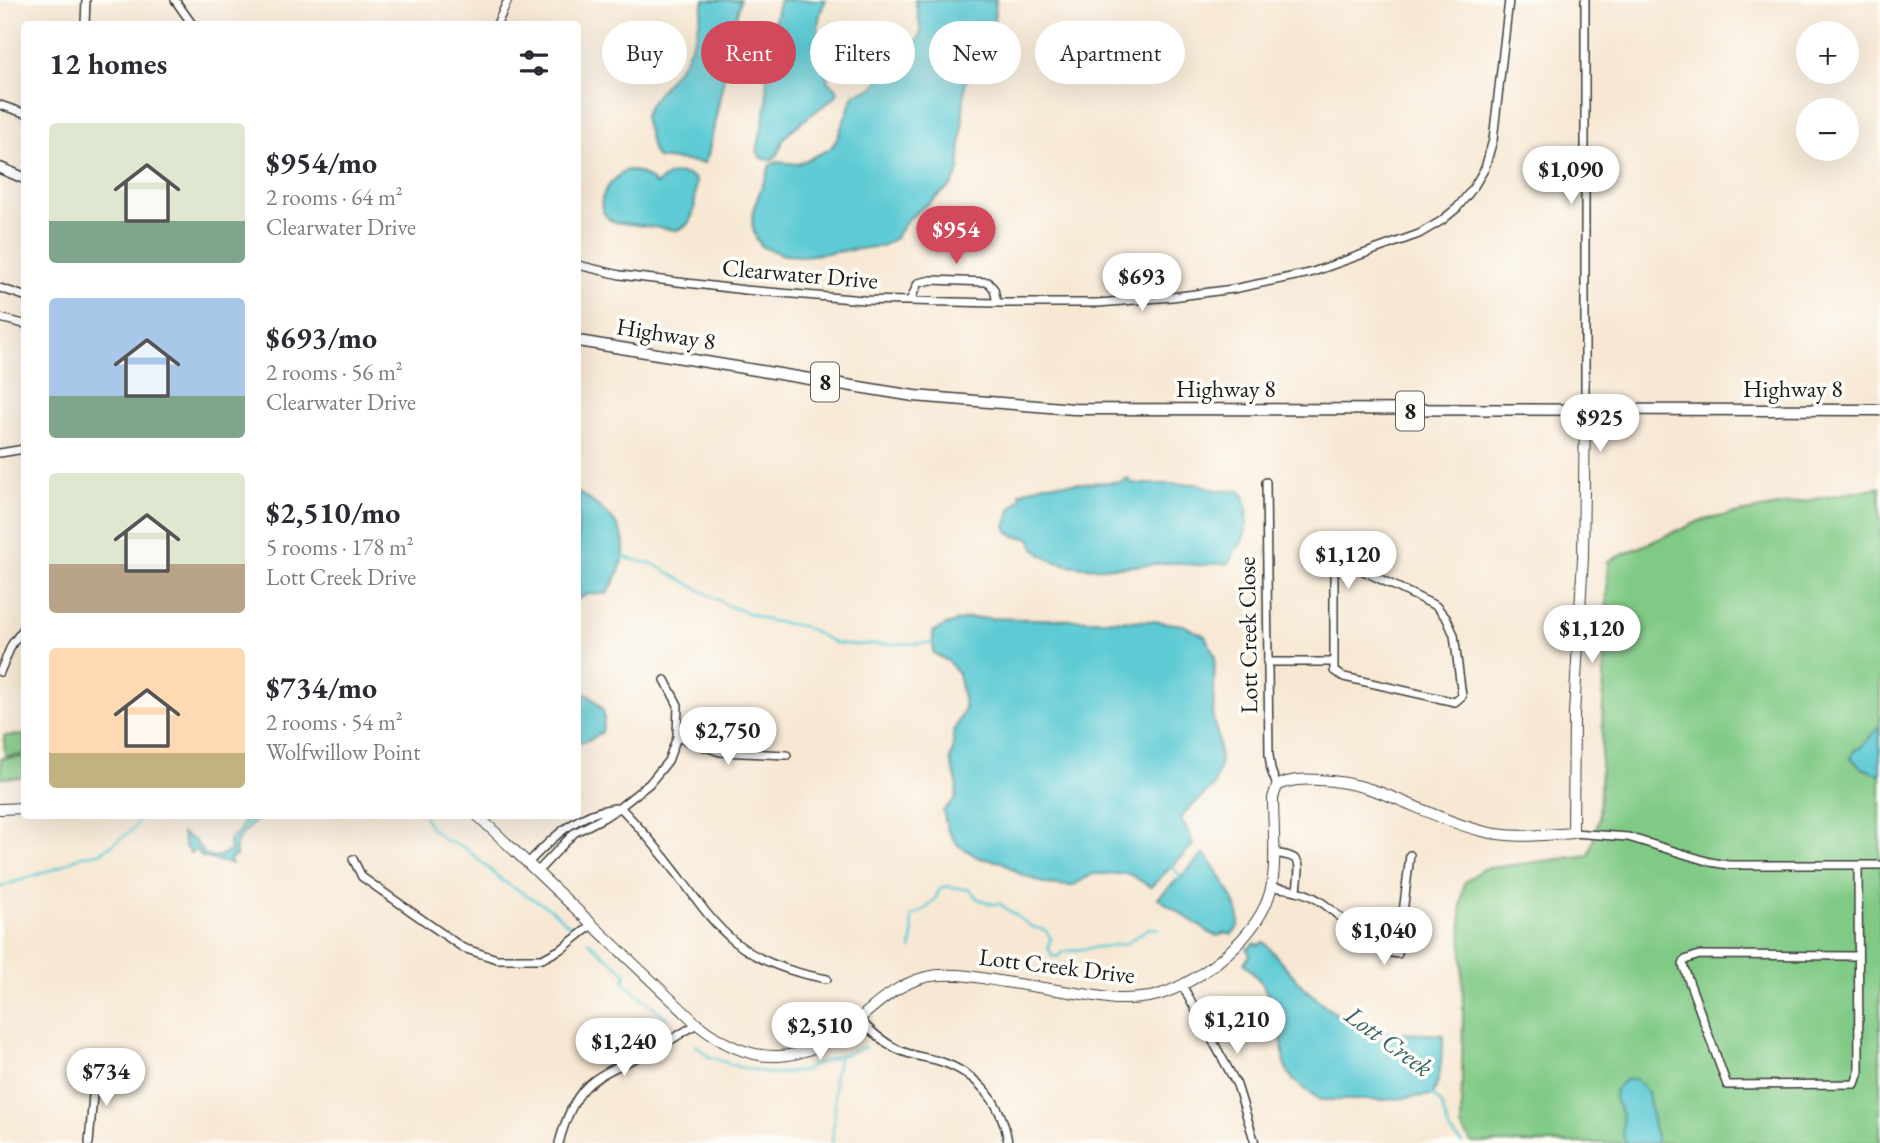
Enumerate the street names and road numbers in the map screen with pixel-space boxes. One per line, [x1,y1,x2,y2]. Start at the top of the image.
street label: Clearwater Drive [721,251,879,296]
street label: Highway 8 [614,310,718,357]
road number: 8 [811,362,839,402]
street label: Highway 8 [1176,373,1276,404]
street label: Highway 8 [1743,373,1843,404]
road number: 8 [1396,392,1424,430]
street label: Lott Creek Close [1231,556,1264,714]
street label: Lott Creek Drive [977,941,1137,990]

